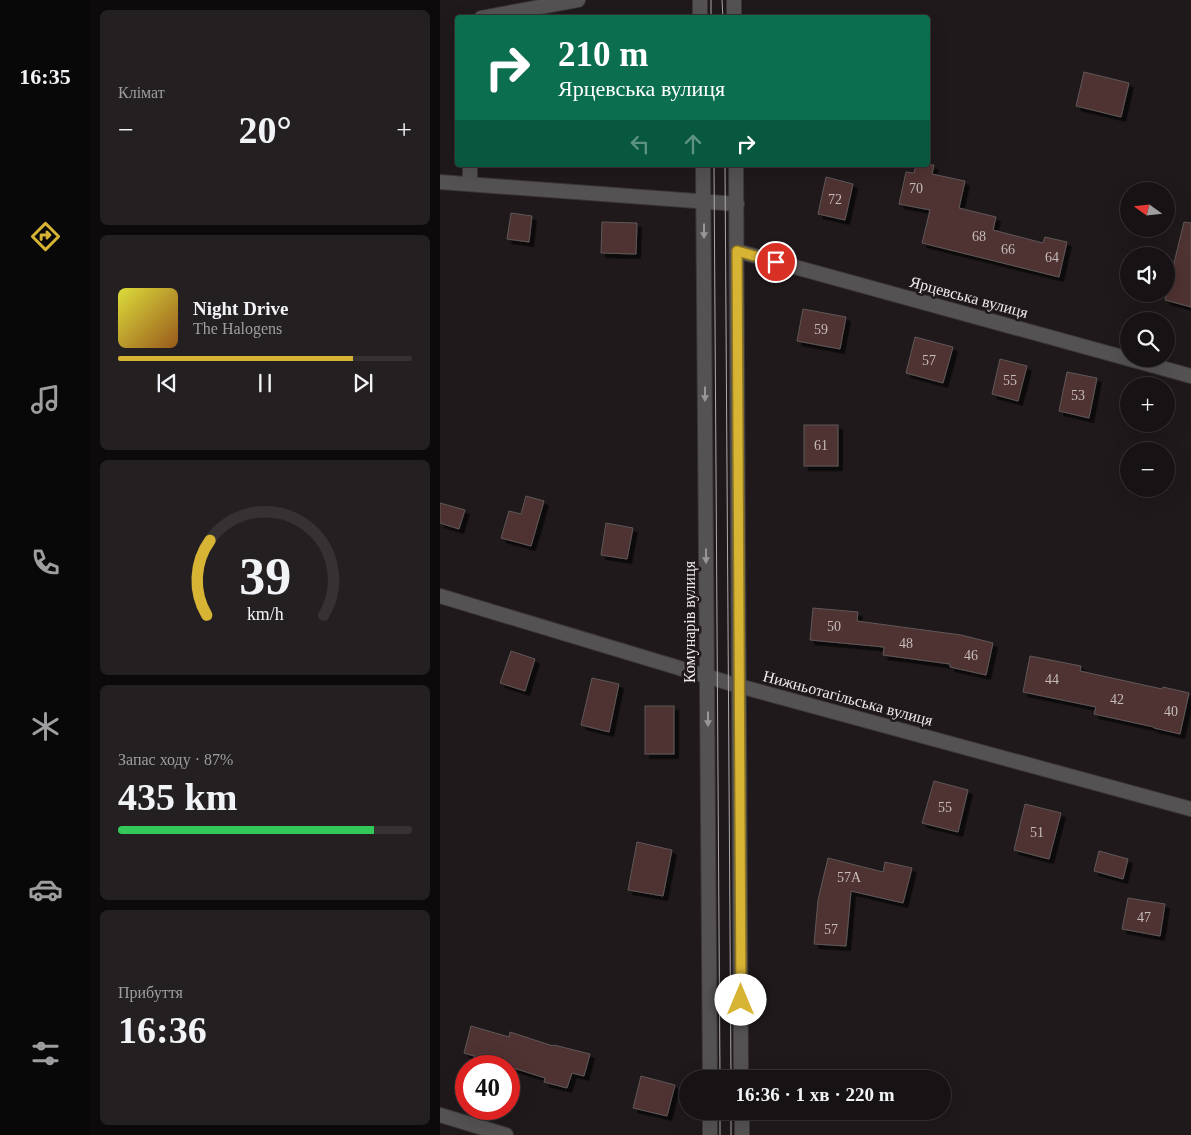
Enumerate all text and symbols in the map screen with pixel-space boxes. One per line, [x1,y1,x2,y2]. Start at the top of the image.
icon: right [475,35,540,100]
text: 210 m [558,35,648,74]
text: 16:35 [19,64,71,89]
text: Ярцевська вулиця [558,76,725,101]
text: Клімат [118,84,165,101]
text: 20° [238,109,292,151]
text: − [118,114,134,145]
text: + [396,114,412,145]
icon: left [626,130,654,158]
icon: ahead [679,130,707,158]
icon: right [732,130,760,158]
house number: 70 [909,181,923,196]
north arrow [1120,182,1175,238]
map controls [1120,182,1175,497]
house number: 72 [828,192,842,207]
icon: directions [28,219,63,254]
one-way arrow [700,223,708,239]
house number: 68 [972,229,986,244]
pin [755,241,797,283]
house number: 66 [1001,242,1015,257]
button: sound [1120,247,1175,302]
icon: arrive [762,248,790,276]
house number: 64 [1045,250,1059,265]
street label: Ярцевська вулиця [908,273,1031,322]
text: Night Drive [193,298,289,319]
button: search [1120,312,1175,367]
text: The Halogens [193,320,282,337]
house number: 59 [814,322,828,337]
house number: 57 [922,353,936,368]
icon: previous [153,369,181,397]
icon: pause [251,369,279,397]
icon: next [349,369,377,397]
house number: 55 [1003,373,1017,388]
button: + [1120,377,1175,432]
icon: music [28,382,63,417]
one-way arrow [701,386,709,402]
house number: 53 [1071,388,1085,403]
house number: 61 [814,438,828,453]
button: − [1120,442,1175,497]
icon: phone [28,545,63,580]
text: 39 [239,548,291,605]
one-way arrow [702,548,710,564]
street label: Комунарів вулиця [681,560,699,683]
text: km/h [247,604,283,624]
house number: 50 [827,619,841,634]
house number: 48 [899,636,913,651]
house number: 46 [964,648,978,663]
street label: Нижньотагільська вулиця [761,667,935,730]
house number: 44 [1045,672,1059,687]
house number: 42 [1110,692,1124,707]
house number: 40 [1164,704,1178,719]
icon: climate [28,709,63,744]
one-way arrow [704,711,712,727]
text: Запас ходу · 87% [118,751,233,768]
text: 435 km [118,776,237,818]
house number: 55 [938,800,952,815]
house number: 51 [1030,825,1044,840]
house number: 57А [837,870,862,885]
icon: car [28,872,63,907]
house number: 47 [1137,910,1151,925]
house number: 57 [824,922,838,937]
position arrow [714,973,766,1025]
text: Прибуття [118,984,183,1001]
text: 16:36 [118,1009,207,1051]
icon: filters [28,1036,63,1071]
speed limit sign: 40 [455,1055,520,1120]
text: 16:36 · 1 хв · 220 m [735,1084,895,1105]

